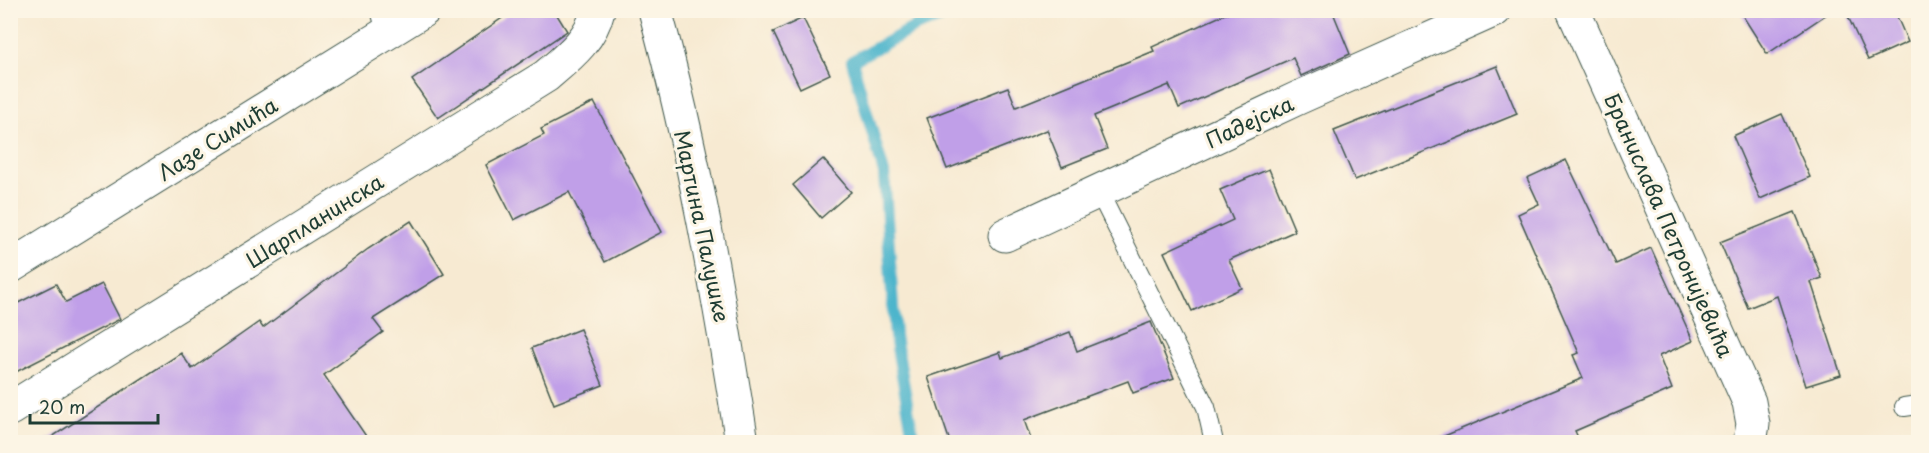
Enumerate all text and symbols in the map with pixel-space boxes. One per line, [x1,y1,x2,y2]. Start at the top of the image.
street label: Падејска [1200,87,1298,155]
street label: Лазе Симића [151,88,284,188]
street label: Бранислава Петронијевића [1597,88,1743,363]
street label: Мартина Палушке [667,127,739,325]
street label: Шарпланинска [239,165,389,275]
scale bar [30,387,158,425]
text: 20 m [39,393,85,420]

